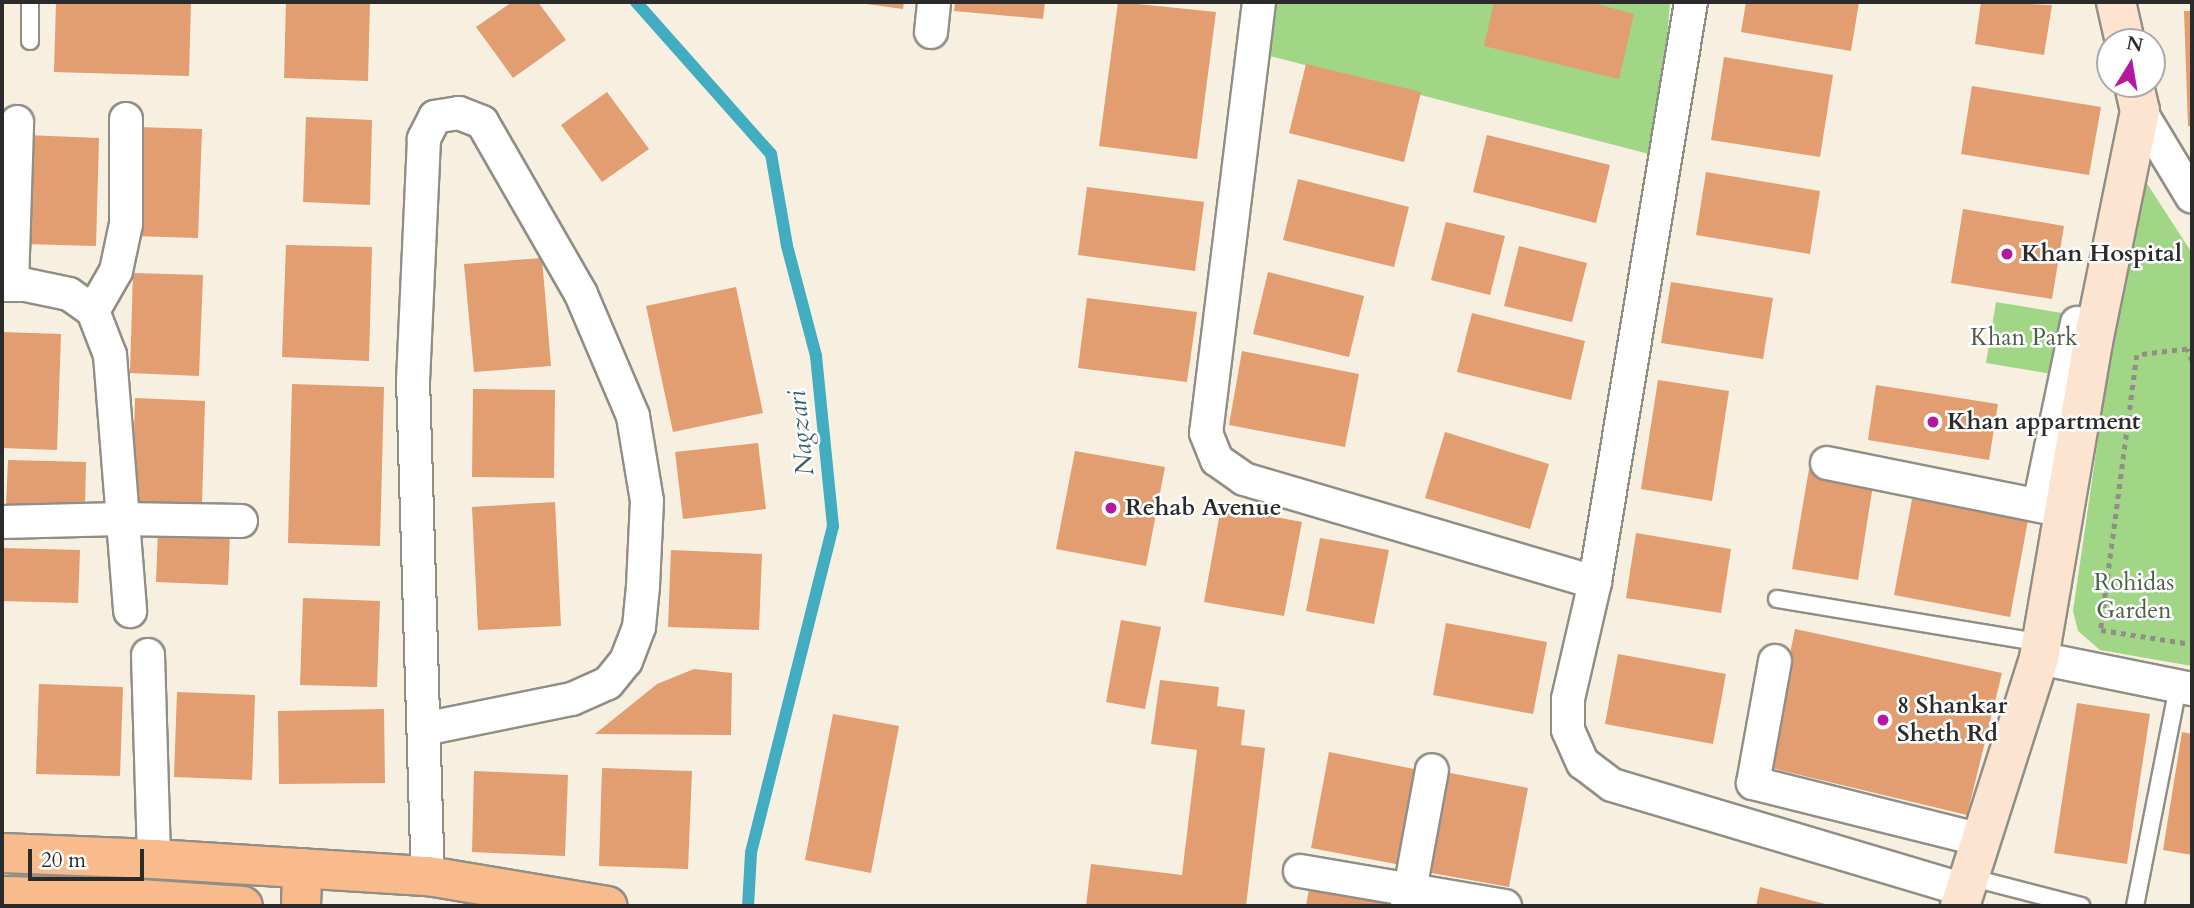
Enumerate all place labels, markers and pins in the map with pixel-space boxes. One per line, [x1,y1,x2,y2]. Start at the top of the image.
place label: Khan Hospital [2021,240,2182,268]
marker: Khan Hospital [1999,246,2015,262]
place label: Khan appartment [1947,408,2140,436]
marker: Khan appartment [1925,414,1941,430]
place label: Rehab Avenue [1125,494,1282,522]
marker: Rehab Avenue [1103,500,1119,516]
place label: 8 Shankar Sheth Rd [1897,692,2007,748]
marker: 8 Shankar Sheth Rd [1875,712,1891,728]

